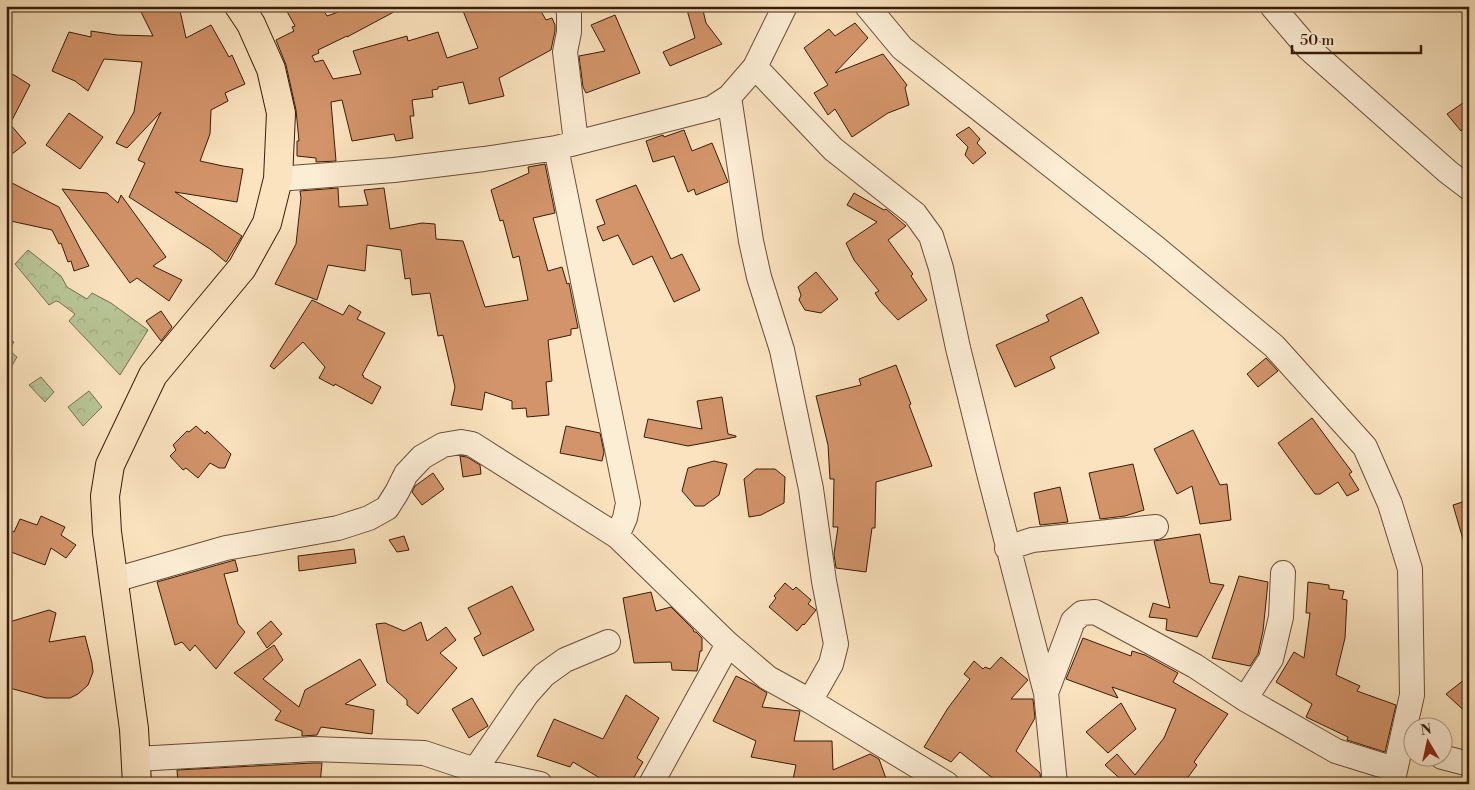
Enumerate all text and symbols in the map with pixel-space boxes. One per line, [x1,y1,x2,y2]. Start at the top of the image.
scale bar [1292,22,1421,54]
text: 50 m [1300,31,1334,50]
north arrow [1402,718,1452,768]
text: N [1419,720,1433,740]

